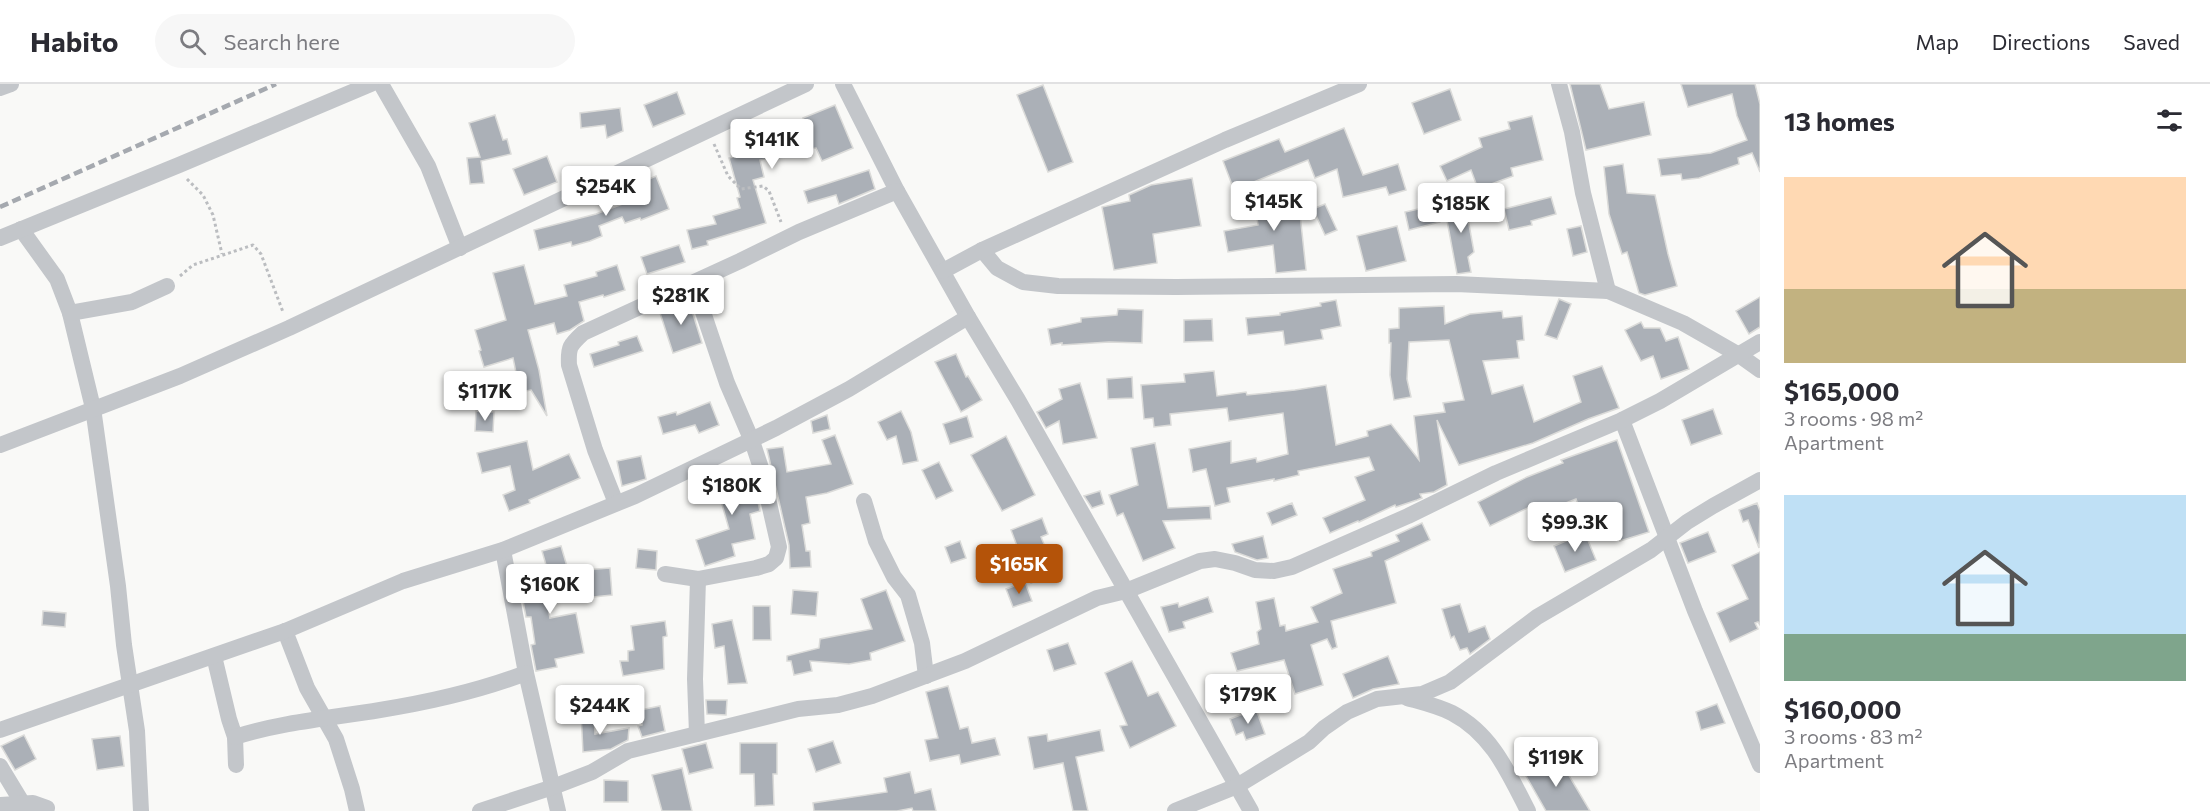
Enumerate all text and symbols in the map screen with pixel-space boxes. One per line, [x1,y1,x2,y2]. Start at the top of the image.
search box [155,14,575,68]
text: Habito [30,24,119,58]
icon: search [176,25,209,58]
text: Search here [224,28,340,55]
text: Map [1916,29,1959,54]
text: Directions [1992,29,2090,54]
text: Saved [2123,29,2180,54]
icon: filters [2153,104,2186,137]
text: 13 homes [1784,105,1895,136]
pin: $141K [730,119,814,170]
text: $141K [744,126,800,150]
pin: $254K [564,166,648,217]
text: $254K [576,173,636,197]
pin: $145K [1232,181,1316,232]
pin: $185K [1419,183,1503,234]
text: $145K [1245,188,1303,212]
text: $185K [1432,190,1490,214]
icon: home [1931,216,2039,324]
pin: $281K [639,275,723,326]
text: $281K [652,282,710,306]
pin: $117K [443,371,527,422]
text: $165,000 [1784,375,1900,406]
text: $117K [458,378,512,402]
text: 3 rooms · 98 m² [1784,406,1923,430]
text: Apartment [1784,430,1884,454]
pin: $180K [690,465,774,516]
text: $180K [702,472,762,496]
pin: $99.3K [1526,502,1624,553]
text: $99.3K [1542,509,1608,533]
icon: home [1931,534,2039,642]
pin: $165K [977,544,1061,595]
text: $165K [990,551,1048,575]
pin: $160K [508,564,592,615]
text: $160K [520,571,580,595]
pin: $179K [1206,674,1290,725]
text: $179K [1219,681,1277,705]
pin: $244K [558,685,642,736]
text: $244K [569,692,631,716]
text: $160,000 [1784,693,1902,724]
text: 3 rooms · 83 m² [1784,724,1923,748]
pin: $119K [1514,737,1598,788]
text: $119K [1528,744,1584,768]
text: Apartment [1784,748,1884,772]

